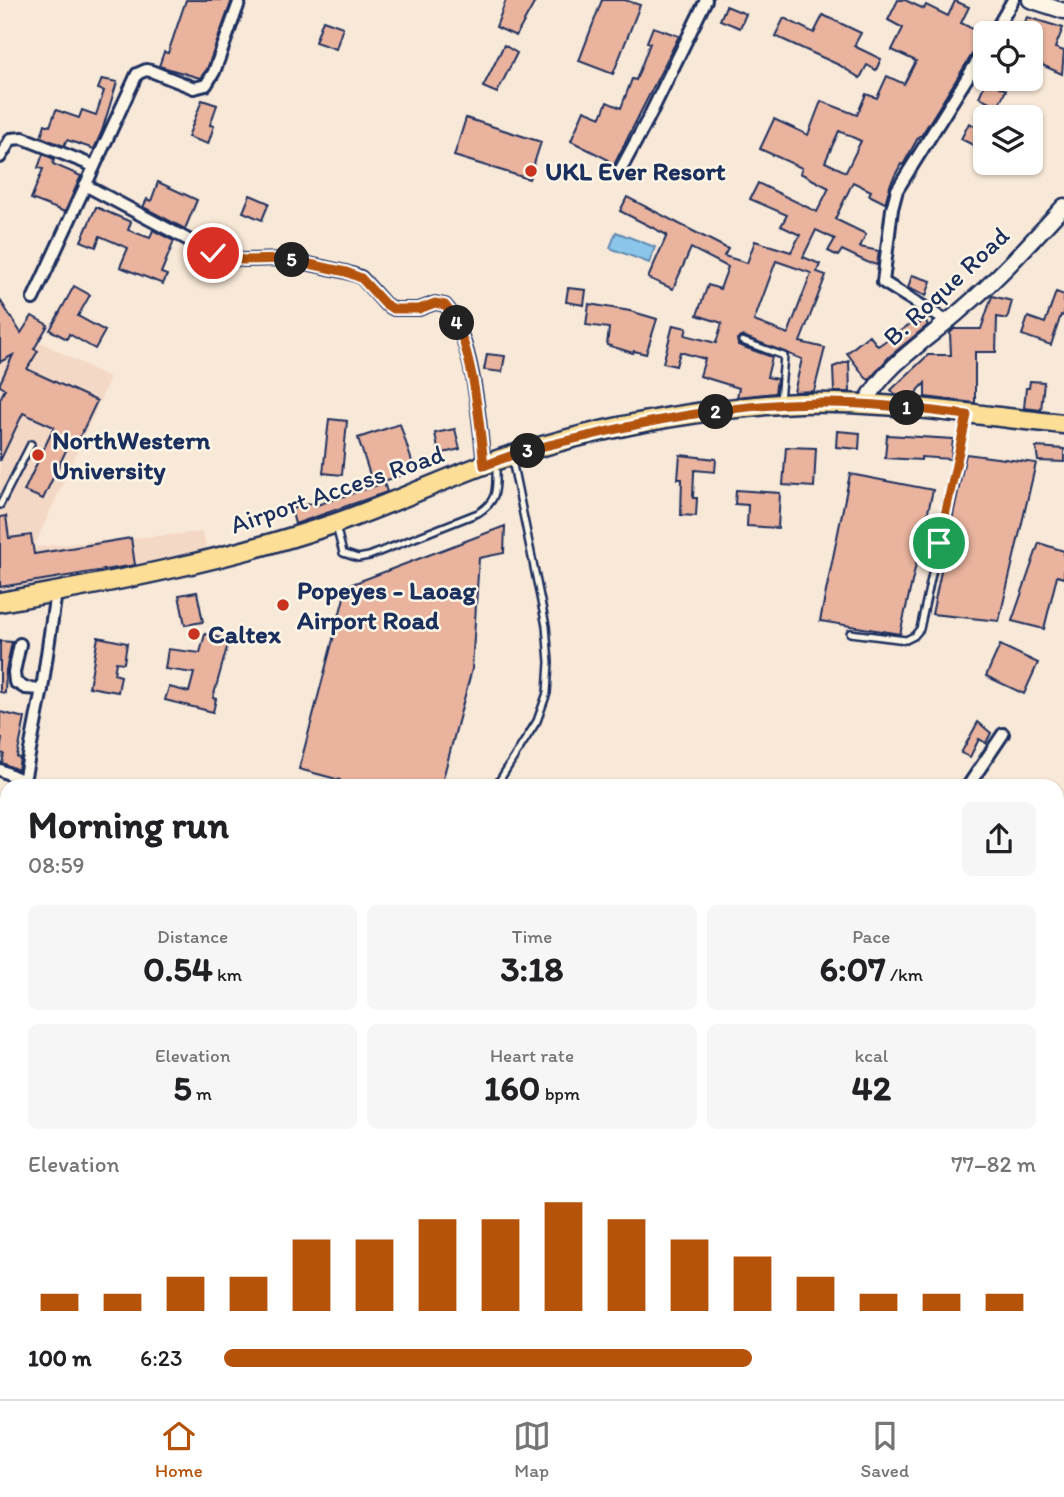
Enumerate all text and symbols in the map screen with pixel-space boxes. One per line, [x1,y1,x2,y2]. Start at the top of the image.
map controls [973,21,1043,175]
button: locate [973,21,1043,91]
button: layers [973,105,1043,175]
place label: UKL Ever Resort [545,155,726,187]
marker: UKL Ever Resort [523,163,539,179]
street label: B. Roque Road [876,219,1016,353]
pin [183,223,243,283]
icon: check [194,234,232,272]
pin: 5 [274,243,310,278]
text: 5 [287,248,296,271]
pin: 4 [440,306,475,340]
text: 4 [451,311,462,334]
pin: 1 [890,390,925,426]
pin: 2 [698,394,734,430]
text: 1 [902,396,911,419]
text: 2 [711,400,721,423]
place label: NorthWestern University [52,424,210,486]
pin: 3 [510,434,546,468]
street label: Airport Access Road [226,437,448,541]
text: 3 [522,439,533,462]
marker: NorthWestern University [30,447,46,463]
pin [909,513,969,573]
icon: arrive [920,524,958,562]
place label: Popeyes - Laoag Airport Road [296,574,476,636]
marker: Popeyes - Laoag Airport Road [275,597,291,613]
place label: Caltex [208,618,282,650]
marker: Caltex [186,626,202,642]
text: Morning run [28,802,229,848]
button: share [962,802,1036,876]
text: 08:59 [28,851,85,879]
text: Distance [157,925,228,948]
text: Time [512,925,552,948]
text: Pace [852,925,890,948]
text: 0.54 [143,948,213,990]
text: 3:18 [500,948,564,990]
text: 6:07 [820,948,886,990]
text: km [213,963,242,986]
text: /km [886,963,923,986]
text: Elevation [155,1044,230,1067]
text: Heart rate [490,1044,574,1067]
text: kcal [854,1044,888,1067]
text: 5 [173,1067,192,1109]
text: 160 [484,1067,540,1109]
text: 42 [852,1067,891,1109]
text: m [192,1082,212,1105]
text: bpm [540,1082,580,1105]
text: Elevation [28,1150,119,1178]
text: 77–82 m [951,1150,1036,1178]
text: 100 m [28,1344,92,1372]
text: 6:23 [140,1344,182,1372]
tab: Home [155,1417,203,1482]
tab: Map [513,1417,551,1482]
tab: Saved [861,1417,909,1482]

